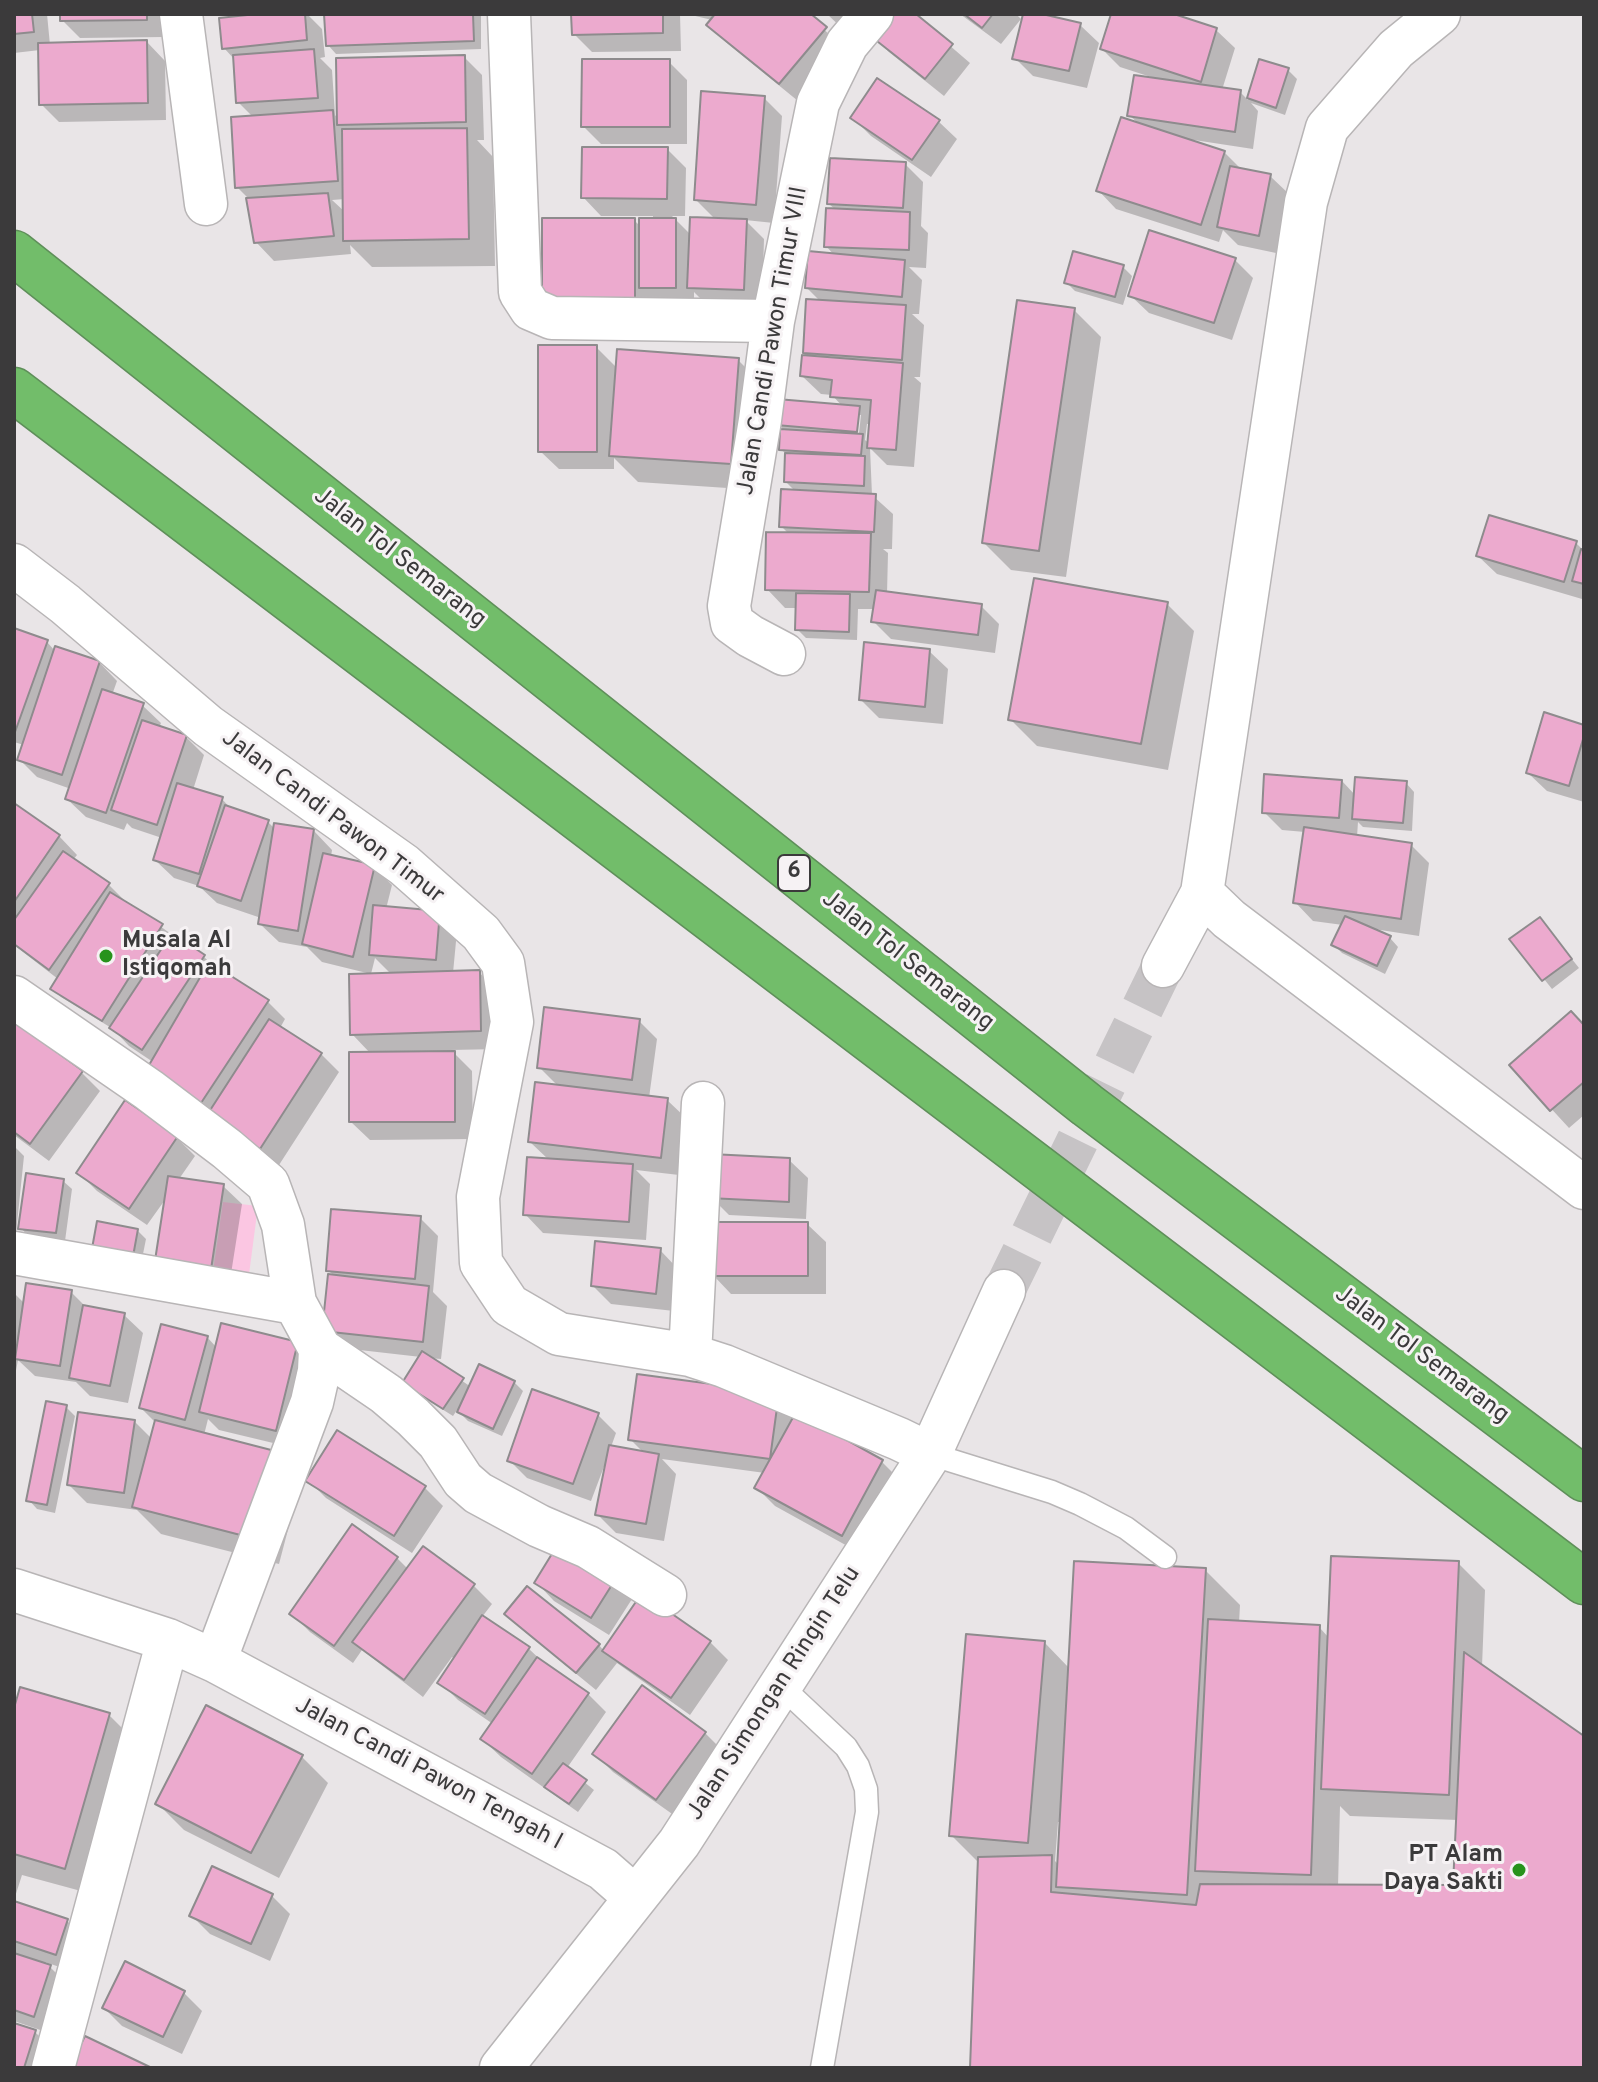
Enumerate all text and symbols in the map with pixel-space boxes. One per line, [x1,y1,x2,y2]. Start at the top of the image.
street label: Jalan Candi Pawon Timur VIII [733,184,815,498]
street label: Jalan Tol Semarang [307,483,491,635]
street label: Jalan Candi Pawon Timur [215,725,449,911]
road number: 6 [778,855,810,891]
street label: Jalan Tol Semarang [815,886,999,1038]
place label: Musala Al Istiqomah [122,928,232,984]
marker: Musala Al Istiqomah [97,947,115,965]
street label: Jalan Tol Semarang [1328,1281,1514,1431]
street label: Jalan Simongan Ringin Telu [682,1561,868,1827]
street label: Jalan Candi Pawon Tengah I [289,1692,567,1858]
place label: PT Alam Daya Sakti [1384,1842,1503,1898]
marker: PT Alam Daya Sakti [1510,1861,1528,1879]

